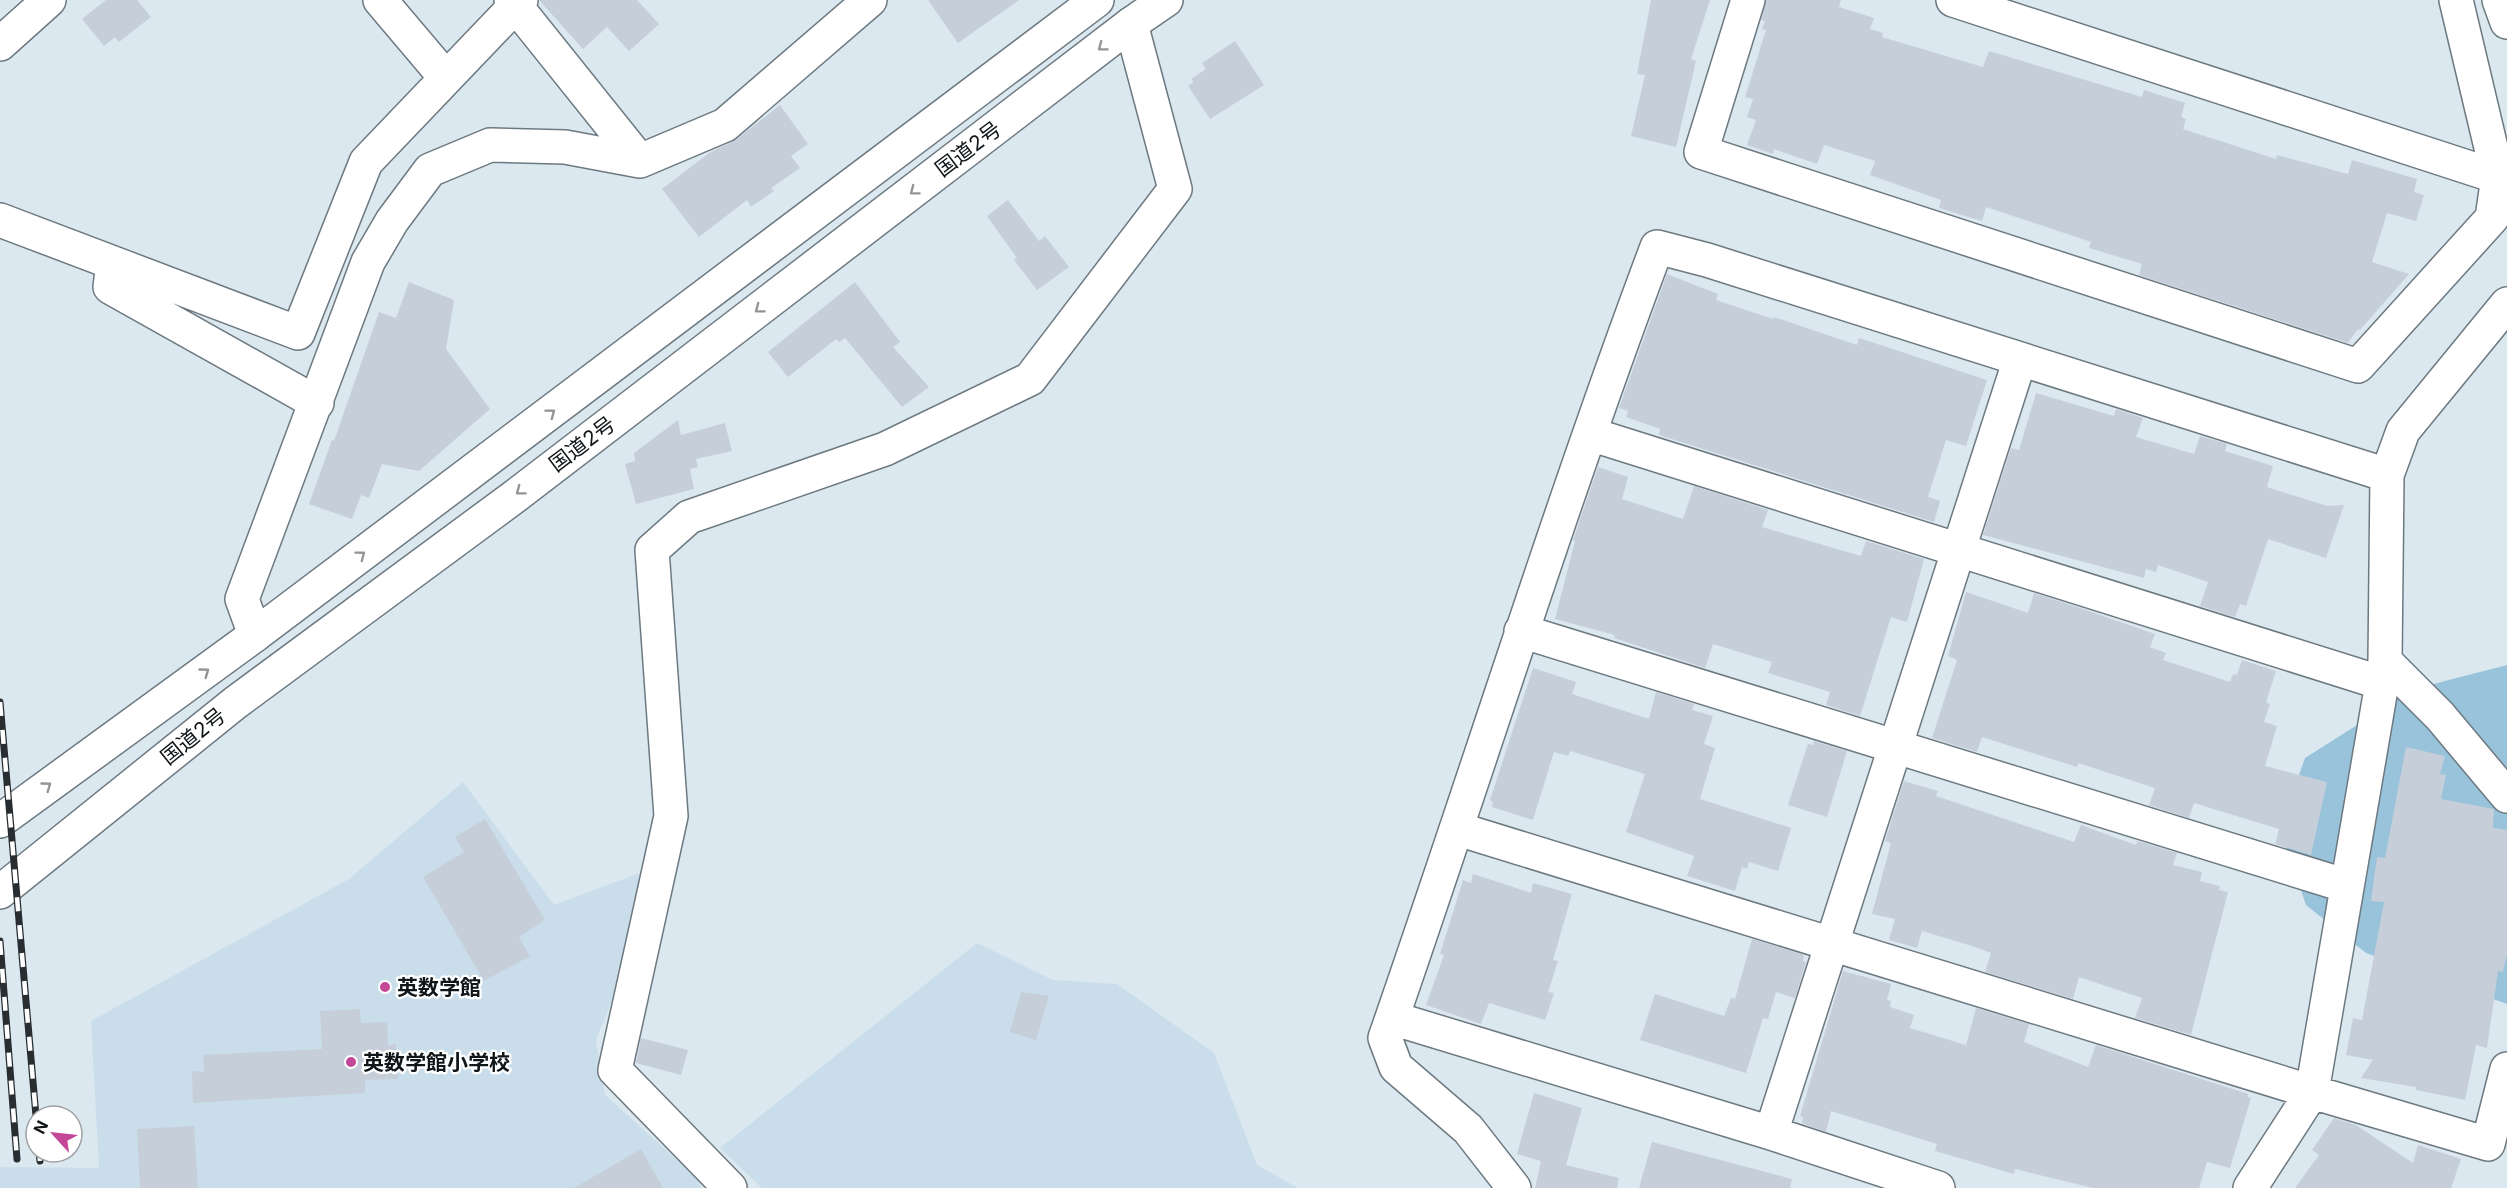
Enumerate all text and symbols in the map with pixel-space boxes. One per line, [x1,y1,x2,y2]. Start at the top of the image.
one-way arrow [1098,39,1109,50]
street label: 国道2号 [930,116,1006,182]
one-way arrow [909,183,920,194]
one-way arrow [754,302,765,313]
one-way arrow [544,409,555,420]
street label: 国道2号 [544,411,620,477]
one-way arrow [516,484,527,495]
one-way arrow [355,552,366,563]
one-way arrow [198,668,209,679]
street label: 国道2号 [156,702,230,770]
one-way arrow [41,783,52,794]
place label: 英数学館 [397,975,481,1000]
marker: 英数学館 [378,980,392,994]
place label: 英数学館小学校 [363,1050,510,1075]
marker: 英数学館小学校 [344,1055,358,1069]
north arrow [24,1104,84,1164]
text: N [29,1117,52,1137]

